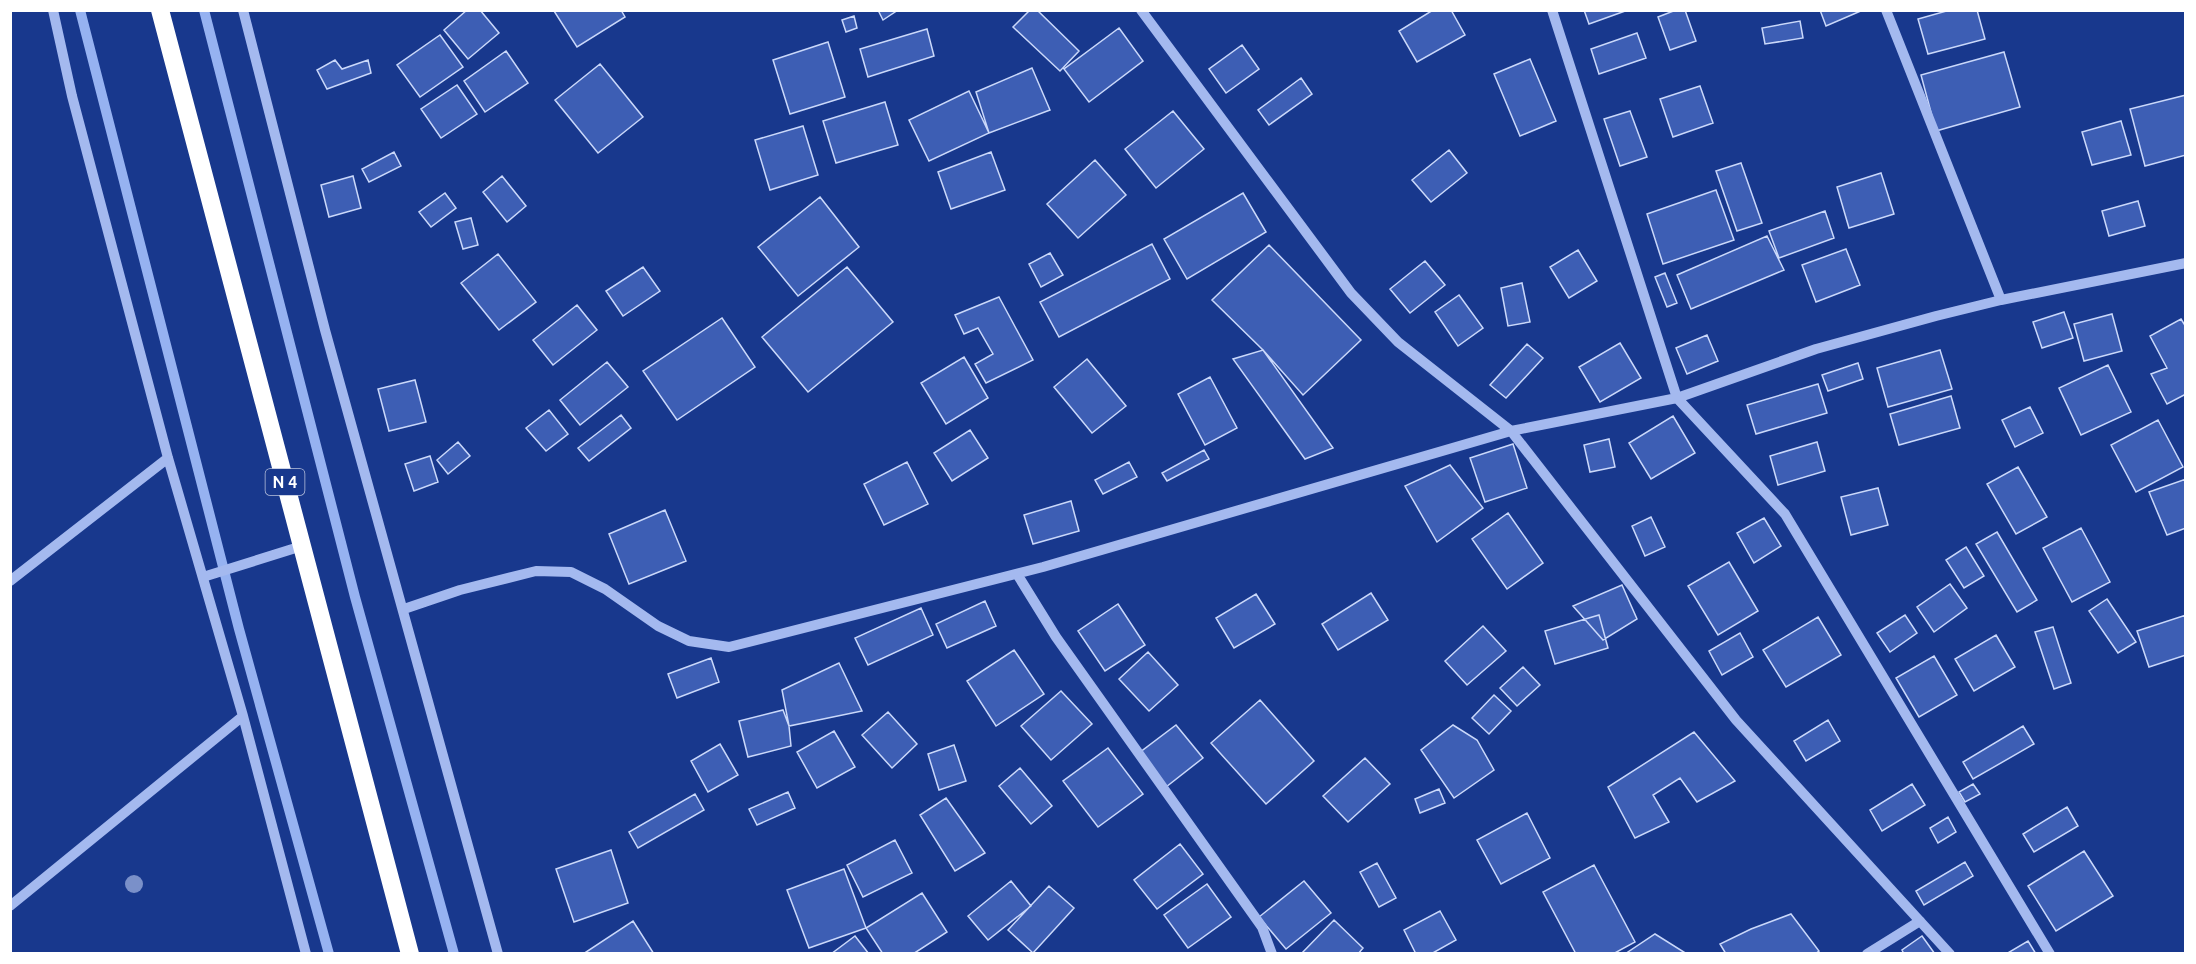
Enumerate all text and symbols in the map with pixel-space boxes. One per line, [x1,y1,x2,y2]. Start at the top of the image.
road number: N 4 [266,469,304,495]

